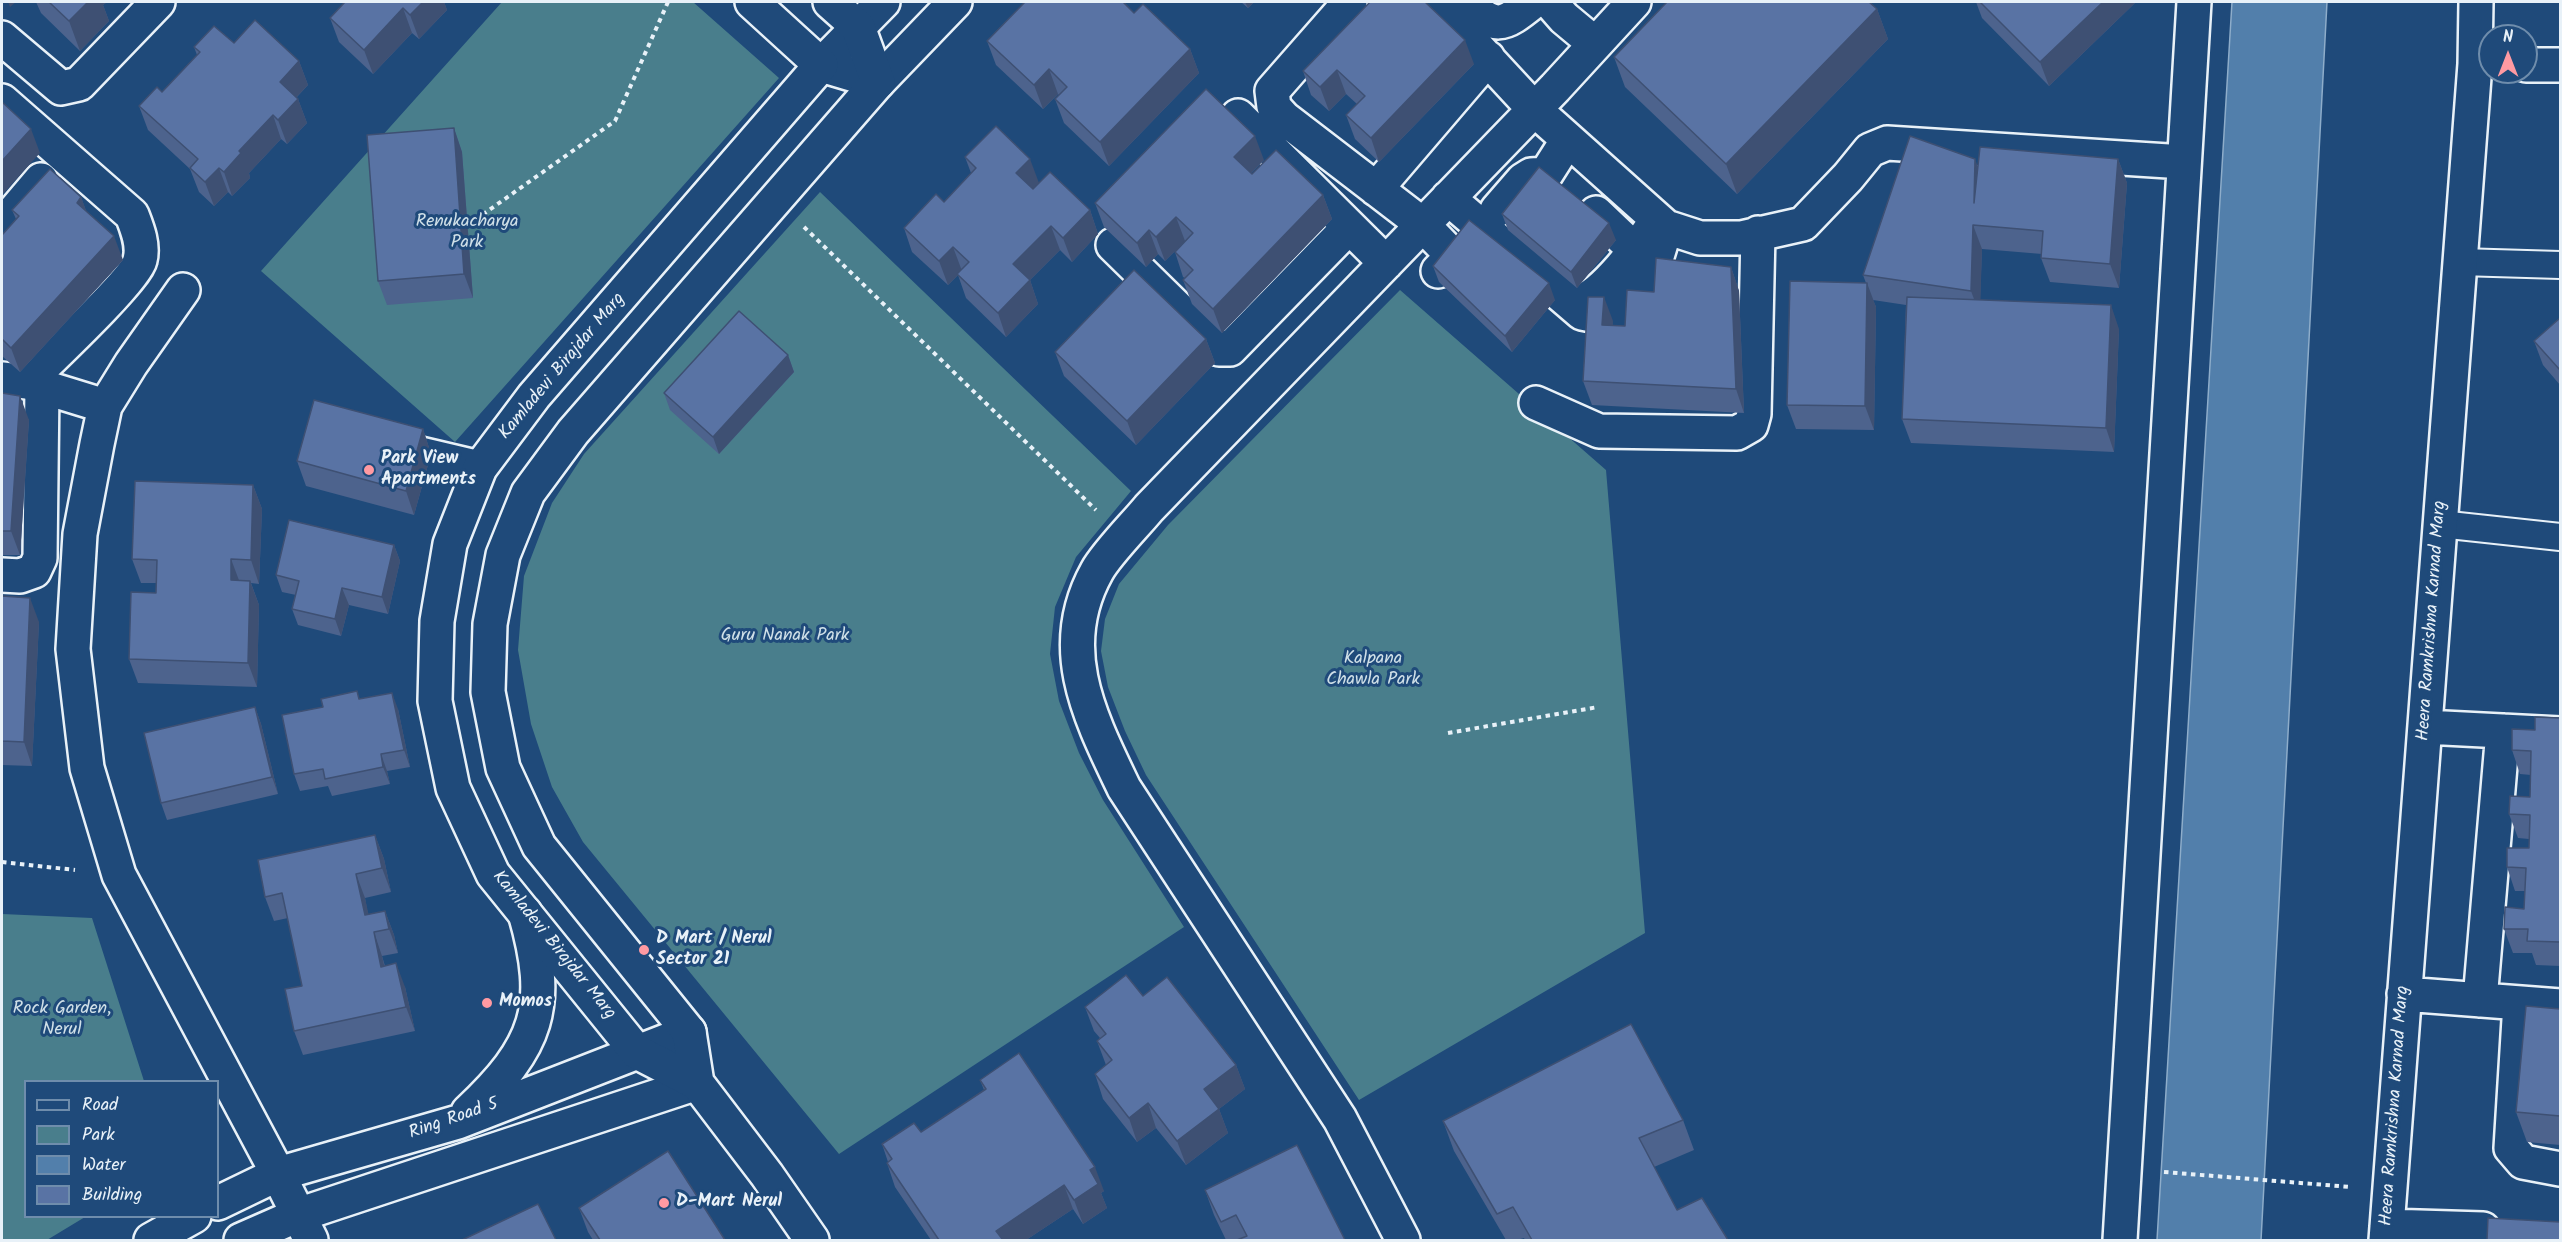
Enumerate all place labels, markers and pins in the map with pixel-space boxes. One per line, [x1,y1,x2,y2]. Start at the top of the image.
place label: Park View Apartments [381,449,476,492]
marker: Park View Apartments [362,463,376,477]
place label: D Mart / Nerul Sector 21 [656,929,771,972]
marker: D Mart / Nerul Sector 21 [637,943,651,957]
place label: Momos [499,992,552,1014]
marker: Momos [480,996,494,1010]
place label: D-Mart Nerul [676,1192,782,1214]
marker: D-Mart Nerul [657,1196,671,1210]

